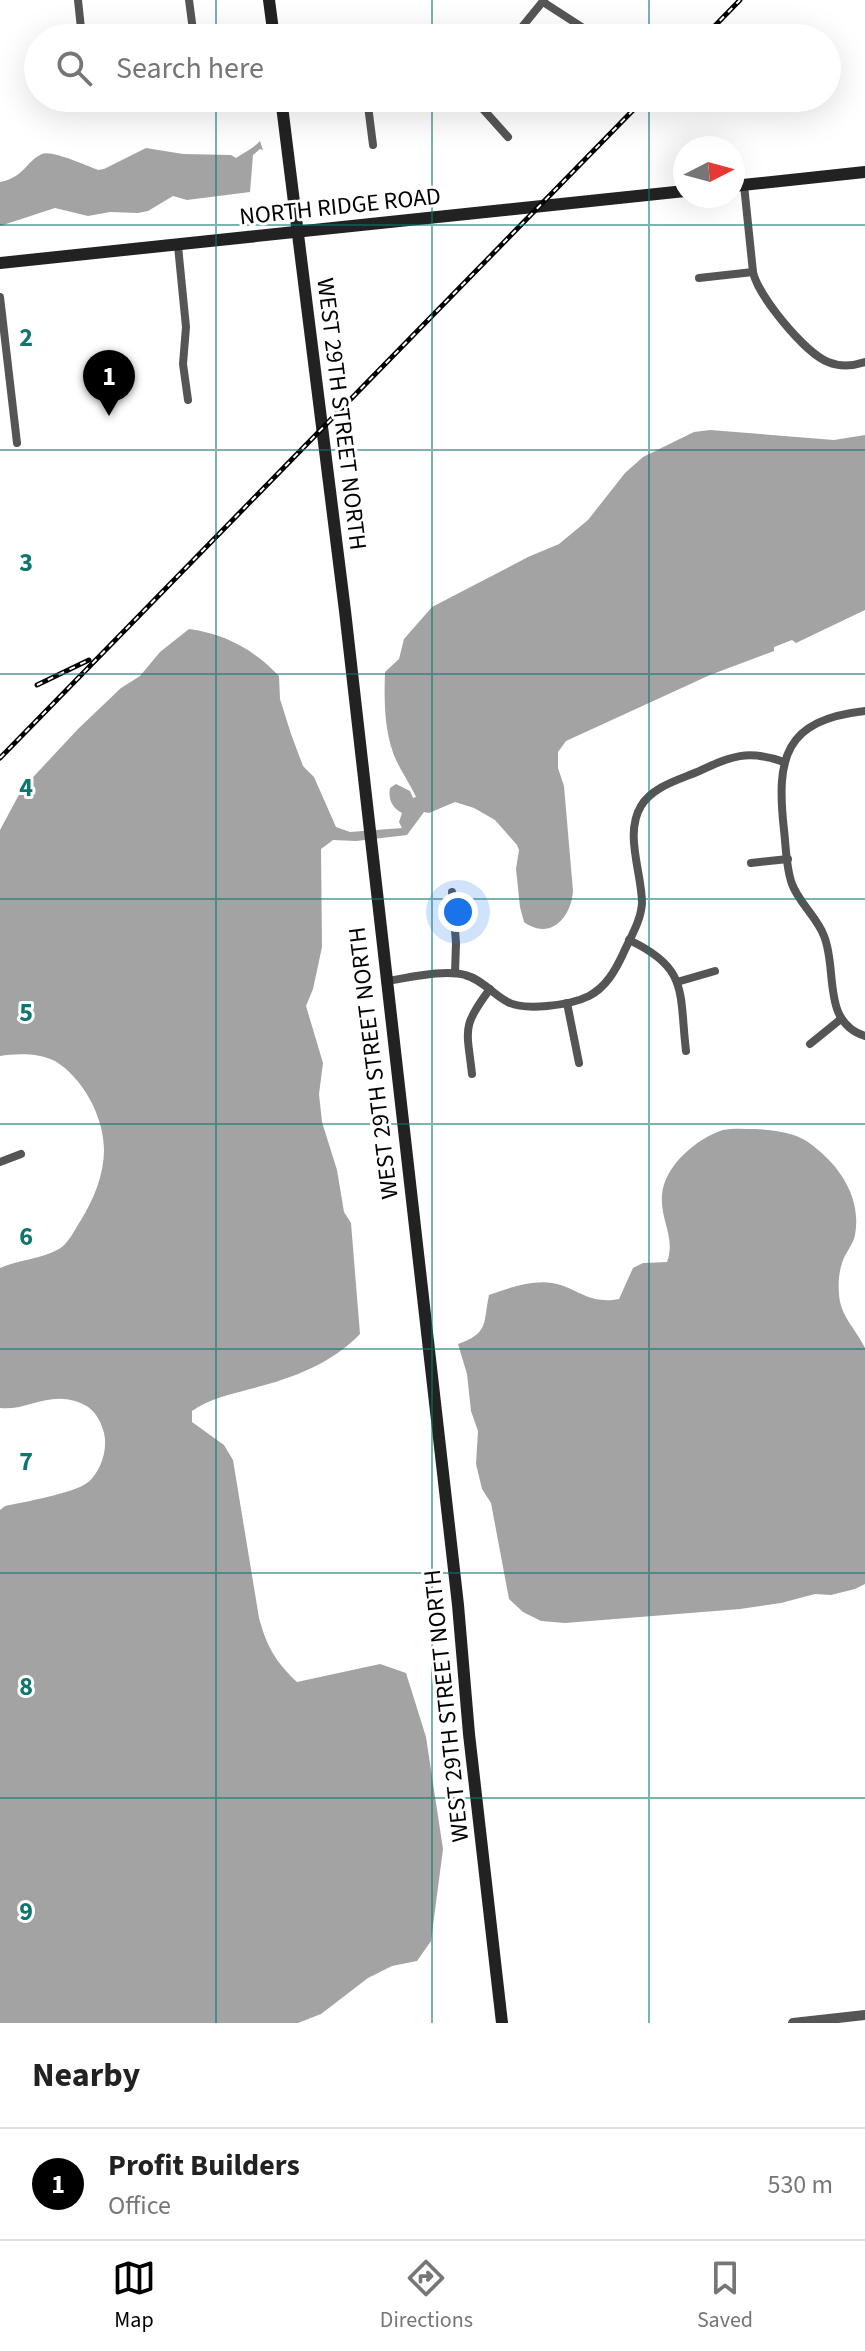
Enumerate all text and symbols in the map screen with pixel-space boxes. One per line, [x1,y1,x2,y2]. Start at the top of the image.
search box [24,24,841,112]
icon: search [52,46,96,90]
text: Search here [116,47,264,90]
north arrow [673,136,745,208]
street label: NORTH RIDGE ROAD [238,179,442,234]
street label: WEST 29TH STREET NORTH [307,276,376,552]
text: 2 [19,319,33,356]
pin: 1 [83,350,135,416]
text: 3 [19,544,33,581]
text: 4 [19,769,33,806]
your location [438,892,478,932]
street label: WEST 29TH STREET NORTH [339,925,408,1201]
text: 5 [19,994,33,1031]
text: 6 [19,1218,33,1255]
text: 7 [19,1443,33,1480]
street label: WEST 29TH STREET NORTH [415,1568,478,1844]
text: 8 [19,1668,33,1705]
text: 9 [19,1893,33,1930]
text: Nearby [32,2051,140,2100]
text: Profit Builders [108,2144,300,2187]
text: 1 [51,2166,65,2203]
text: 530 m [767,2166,833,2203]
text: Office [108,2187,171,2224]
tab: Map [112,2256,156,2336]
tab: Directions [380,2256,473,2336]
tab: Saved [697,2256,753,2336]

